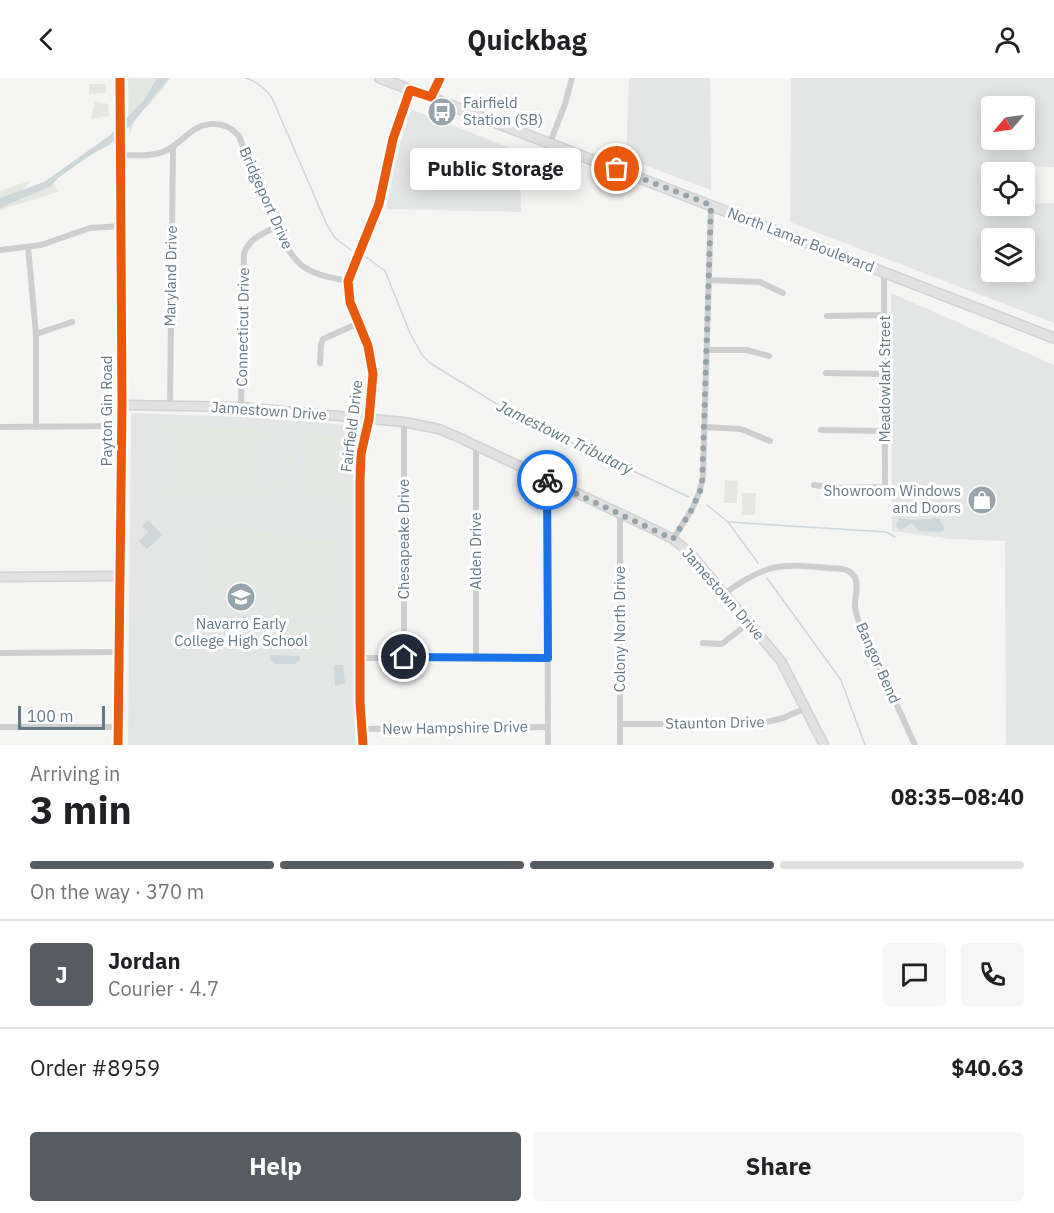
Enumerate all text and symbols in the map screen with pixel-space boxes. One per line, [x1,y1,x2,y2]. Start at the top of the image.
text: Quickbag [467,22,587,57]
icon: back [30,23,63,56]
icon: person [991,23,1024,56]
place label: Fairfield Station (SB) [463,93,543,129]
bus stop icon: Fairfield Station (SB) [426,96,458,128]
north arrow [981,96,1035,150]
map controls [981,96,1035,282]
pin [591,143,642,194]
street label: Bridgeport Drive [235,144,298,252]
callout: Public Storage [410,148,581,190]
icon: bag [600,152,633,185]
text: Public Storage [427,155,564,182]
button: locate [981,162,1035,216]
street label: North Lamar Boulevard [725,203,877,276]
street label: Maryland Drive [160,225,181,327]
button: layers [981,228,1035,282]
street label: Connecticut Drive [232,267,253,387]
street label: Meadowlark Street [875,315,894,443]
street label: Payton Gin Road [97,356,116,466]
street label: Fairfield Drive [336,379,367,473]
water label: Jamestown Tributary [494,395,637,479]
street label: Jamestown Drive [210,397,328,424]
courier [517,450,577,510]
icon: bike [531,464,564,497]
street label: Chesapeake Drive [394,479,413,599]
place label: Showroom Windows and Doors [824,481,961,517]
shop icon: Showroom Windows and Doors [966,484,998,516]
street label: Alden Drive [466,512,485,590]
street label: Jamestown Drive [678,544,769,644]
street label: Colony North Drive [610,566,629,692]
school or university icon: Navarro Early College High School [225,581,257,613]
place label: Navarro Early College High School [174,614,308,650]
street label: Bangor Bend [852,619,905,706]
pin [378,631,429,682]
icon: home [387,640,420,673]
scale bar [18,703,105,730]
text: 100 m [27,706,74,726]
street label: Staunton Drive [665,712,765,733]
street label: New Hampshire Drive [382,717,528,738]
text: Arriving in [30,760,120,787]
text: 08:35–08:40 [891,782,1024,811]
text: 3 min [30,784,132,835]
text: On the way · 370 m [30,878,204,905]
button: chat [883,943,946,1006]
button: phone [961,943,1024,1006]
text: Jordan [108,946,181,975]
text: J [55,960,68,989]
text: Courier · 4.7 [108,975,219,1002]
text: Order #8959 [30,1053,160,1082]
text: $40.63 [951,1053,1024,1082]
button: Help [30,1132,521,1201]
button: Share [533,1132,1024,1201]

